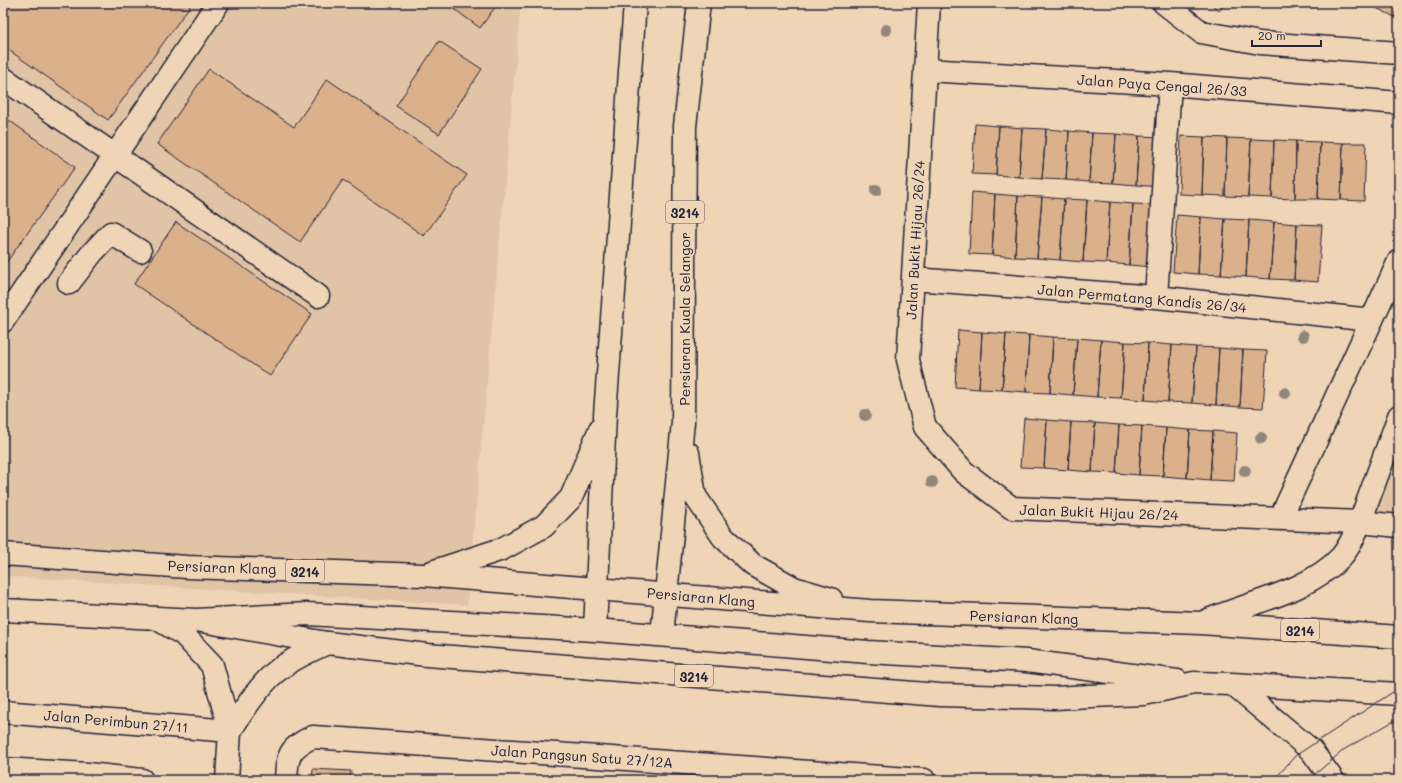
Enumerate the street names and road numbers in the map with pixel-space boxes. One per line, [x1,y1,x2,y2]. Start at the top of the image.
street label: Jalan Paya Cengal 26/33 [1077,70,1247,100]
street label: Jalan Bukit Hijau 26/24 [901,159,929,320]
road number: 3214 [666,201,704,223]
street label: Persiaran Kuala Selangor [675,232,694,406]
street label: Jalan Permatang Kandis 26/34 [1037,279,1248,317]
street label: Jalan Bukit Hijau 26/24 [1019,500,1180,524]
street label: Persiaran Klang [167,556,277,578]
road number: 3214 [286,560,324,582]
street label: Persiaran Klang [646,583,756,611]
street label: Persiaran Klang [969,606,1079,628]
road number: 3214 [1281,619,1319,641]
road number: 3214 [675,665,713,687]
street label: Jalan Perimbun 27/11 [43,705,189,737]
street label: Jalan Pangsun Satu 27/12A [490,740,674,772]

